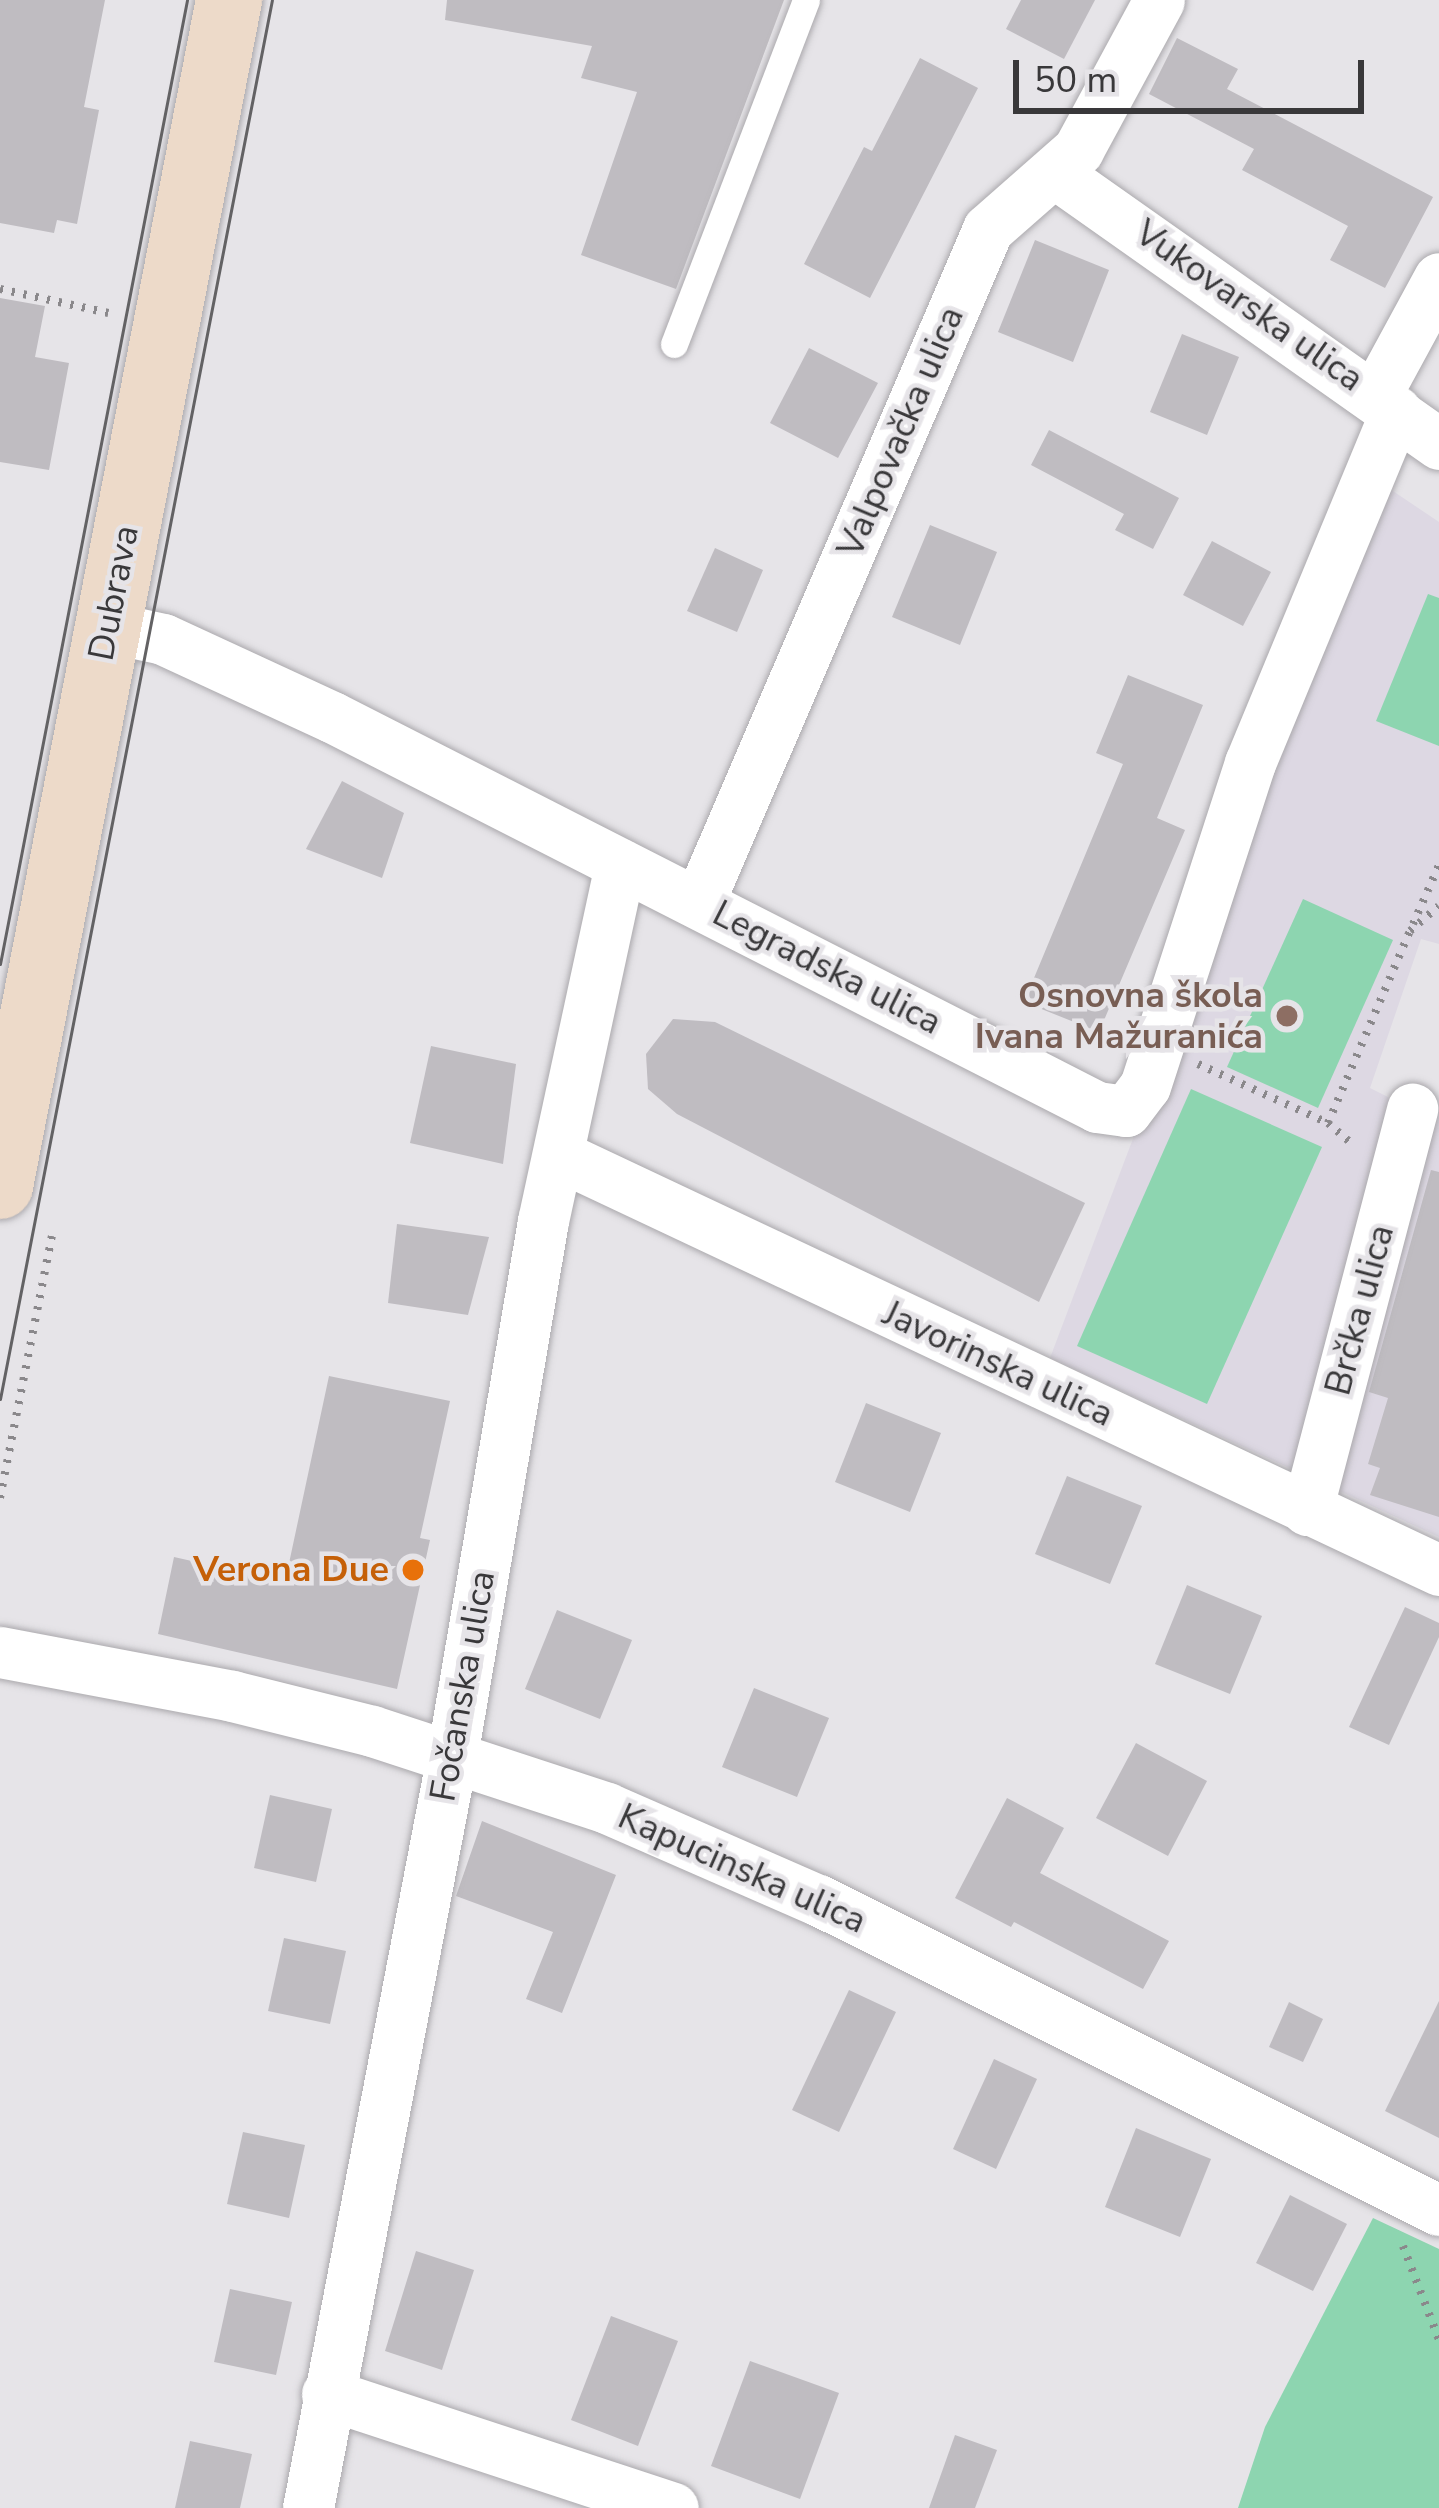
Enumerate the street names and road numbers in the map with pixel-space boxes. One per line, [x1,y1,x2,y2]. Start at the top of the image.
street label: Vukovarska ulica [1127,211,1371,401]
street label: Valpovačka ulica [829,300,973,564]
street label: Dubrava [80,522,148,664]
street label: Legradska ulica [706,892,948,1044]
street label: Brčka ulica [1317,1220,1403,1400]
street label: Javorinska ulica [876,1292,1120,1436]
street label: Fočanska ulica [421,1567,505,1805]
street label: Kapucinska ulica [611,1795,873,1943]

